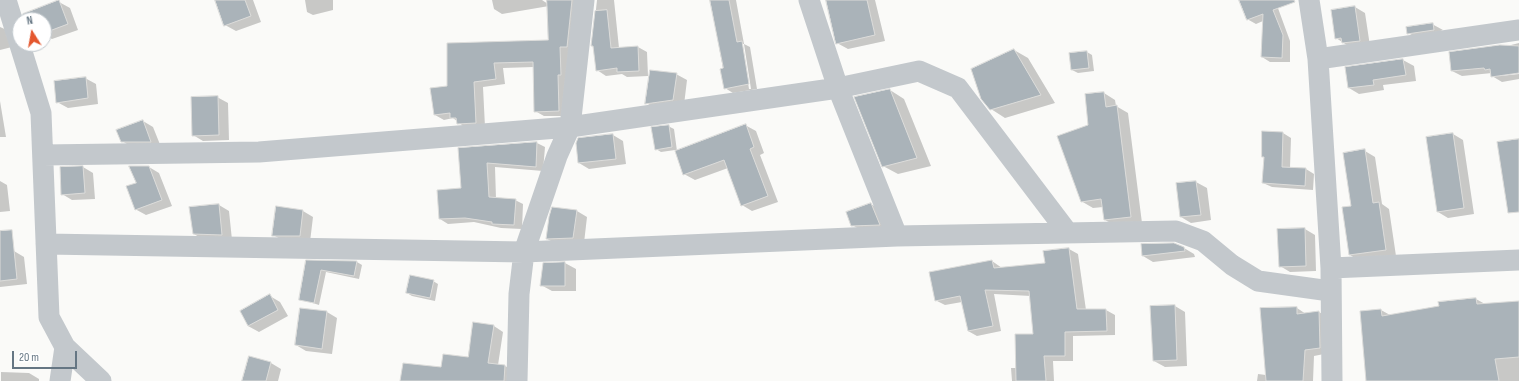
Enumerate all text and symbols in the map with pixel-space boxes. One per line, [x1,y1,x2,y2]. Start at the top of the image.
north arrow [12,12,52,52]
text: N [26,14,34,28]
scale bar [14,343,79,369]
text: 20 m [19,350,39,365]

